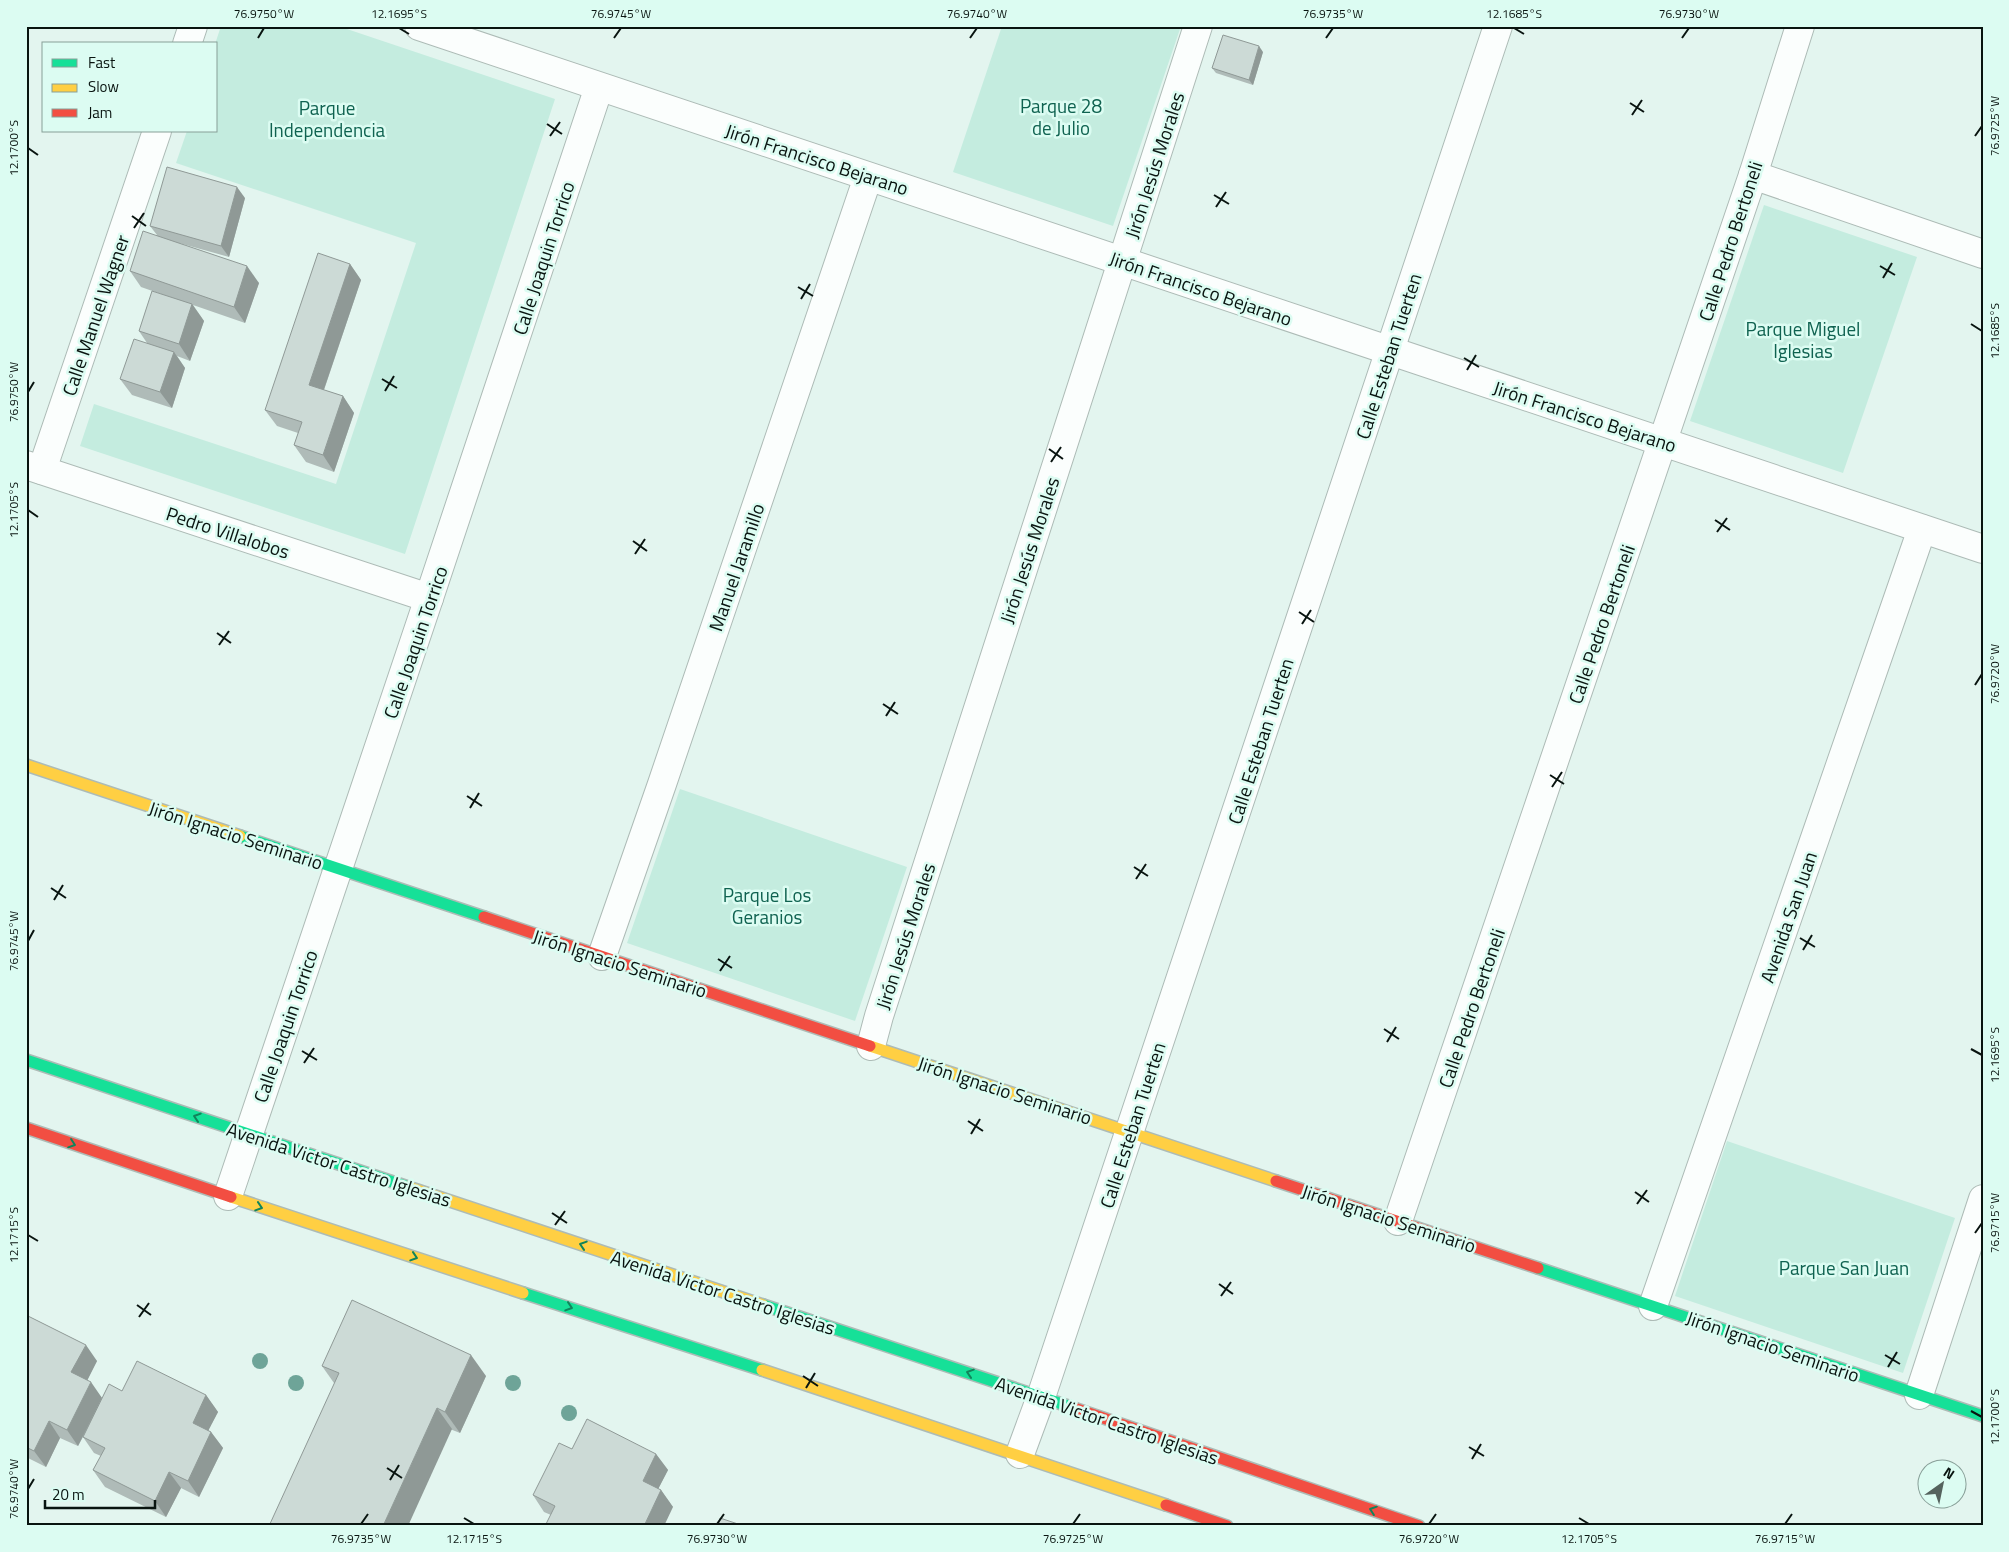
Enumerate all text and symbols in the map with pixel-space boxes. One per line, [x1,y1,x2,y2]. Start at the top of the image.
text: 76.9750°W [234,4,294,23]
text: 12.1695°S [371,4,427,23]
text: 76.9745°W [591,4,651,23]
text: 76.9740°W [947,4,1007,23]
text: 76.9735°W [1303,4,1363,23]
text: 12.1685°S [1486,4,1542,23]
text: 76.9730°W [1659,4,1719,23]
legend [42,42,218,132]
text: Fast [88,51,116,74]
text: Slow [88,75,119,98]
street label: Jirón Jesús Morales [1117,88,1191,242]
park label: Parque 28 de Julio [1020,91,1102,142]
park label: Parque Independencia [269,93,386,144]
text: 76.9725°W [1985,96,2004,156]
text: Jam [88,101,112,124]
street label: Jirón Francisco Bejarano [722,116,912,202]
text: 12.1700°S [4,120,23,176]
street label: Calle Pedro Bertoneli [1690,157,1770,325]
street label: Calle Joaquin Torrico [505,178,581,338]
street label: Calle Manuel Wagner [54,230,136,399]
street label: Jirón Francisco Bejarano [1106,243,1296,333]
street label: Calle Esteban Tuerten [1347,269,1429,443]
text: 12.1685°S [1985,303,2004,359]
park label: Parque Miguel Iglesias [1746,314,1860,365]
text: 76.9750°W [4,362,23,422]
street label: Jirón Francisco Bejarano [1490,373,1680,459]
street label: Jirón Jesús Morales [992,473,1066,627]
text: 12.1705°S [4,482,23,538]
street label: Pedro Villalobos [163,498,294,566]
street label: Manuel Jaramillo [700,499,772,635]
street label: Calle Pedro Bertoneli [1560,540,1642,708]
street label: Calle Joaquin Torrico [375,562,455,722]
text: 76.9720°W [1985,644,2004,704]
street label: Calle Esteban Tuerten [1219,654,1301,828]
street label: Jirón Ignacio Seminario [145,793,327,877]
street label: Avenida San Juan [1752,847,1824,987]
street label: Jirón Jesús Morales [868,859,942,1013]
park label: Parque Los Geranios [723,880,812,931]
text: 76.9745°W [4,911,23,971]
street label: Jirón Ignacio Seminario [529,921,711,1005]
street label: Calle Pedro Bertoneli [1430,924,1512,1092]
street label: Calle Joaquin Torrico [245,946,325,1106]
text: 12.1695°S [1985,1027,2004,1083]
street label: Calle Esteban Tuerten [1091,1038,1173,1212]
street label: Jirón Ignacio Seminario [914,1048,1096,1132]
one-way arrow [193,1113,201,1123]
street label: Avenida Victor Castro Iglesias [223,1114,455,1214]
one-way arrow [68,1138,76,1148]
street label: Jirón Ignacio Seminario [1298,1176,1480,1260]
text: 76.9715°W [1985,1193,2004,1253]
one-way arrow [255,1201,263,1211]
text: 12.1715°S [4,1207,23,1263]
one-way arrow [580,1241,588,1251]
street label: Avenida Victor Castro Iglesias [607,1242,839,1342]
one-way arrow [409,1251,418,1261]
park label: Parque San Juan [1779,1253,1909,1282]
one-way arrow [564,1302,572,1312]
street label: Jirón Ignacio Seminario [1682,1303,1864,1389]
street label: Avenida Victor Castro Iglesias [992,1368,1223,1472]
one-way arrow [967,1369,975,1379]
text: 12.1700°S [1985,1389,2004,1445]
text: 76.9740°W [4,1459,23,1519]
north arrow [1916,1460,1966,1510]
text: N [1940,1461,1959,1484]
scale bar [45,1477,155,1509]
text: 20 m [52,1483,85,1506]
one-way arrow [1369,1506,1377,1516]
text: 76.9735°W [331,1529,391,1548]
text: 12.1715°S [446,1529,502,1548]
text: 76.9730°W [687,1529,747,1548]
text: 76.9725°W [1043,1529,1103,1548]
text: 76.9720°W [1399,1529,1459,1548]
text: 12.1705°S [1561,1529,1617,1548]
text: 76.9715°W [1755,1529,1815,1548]

